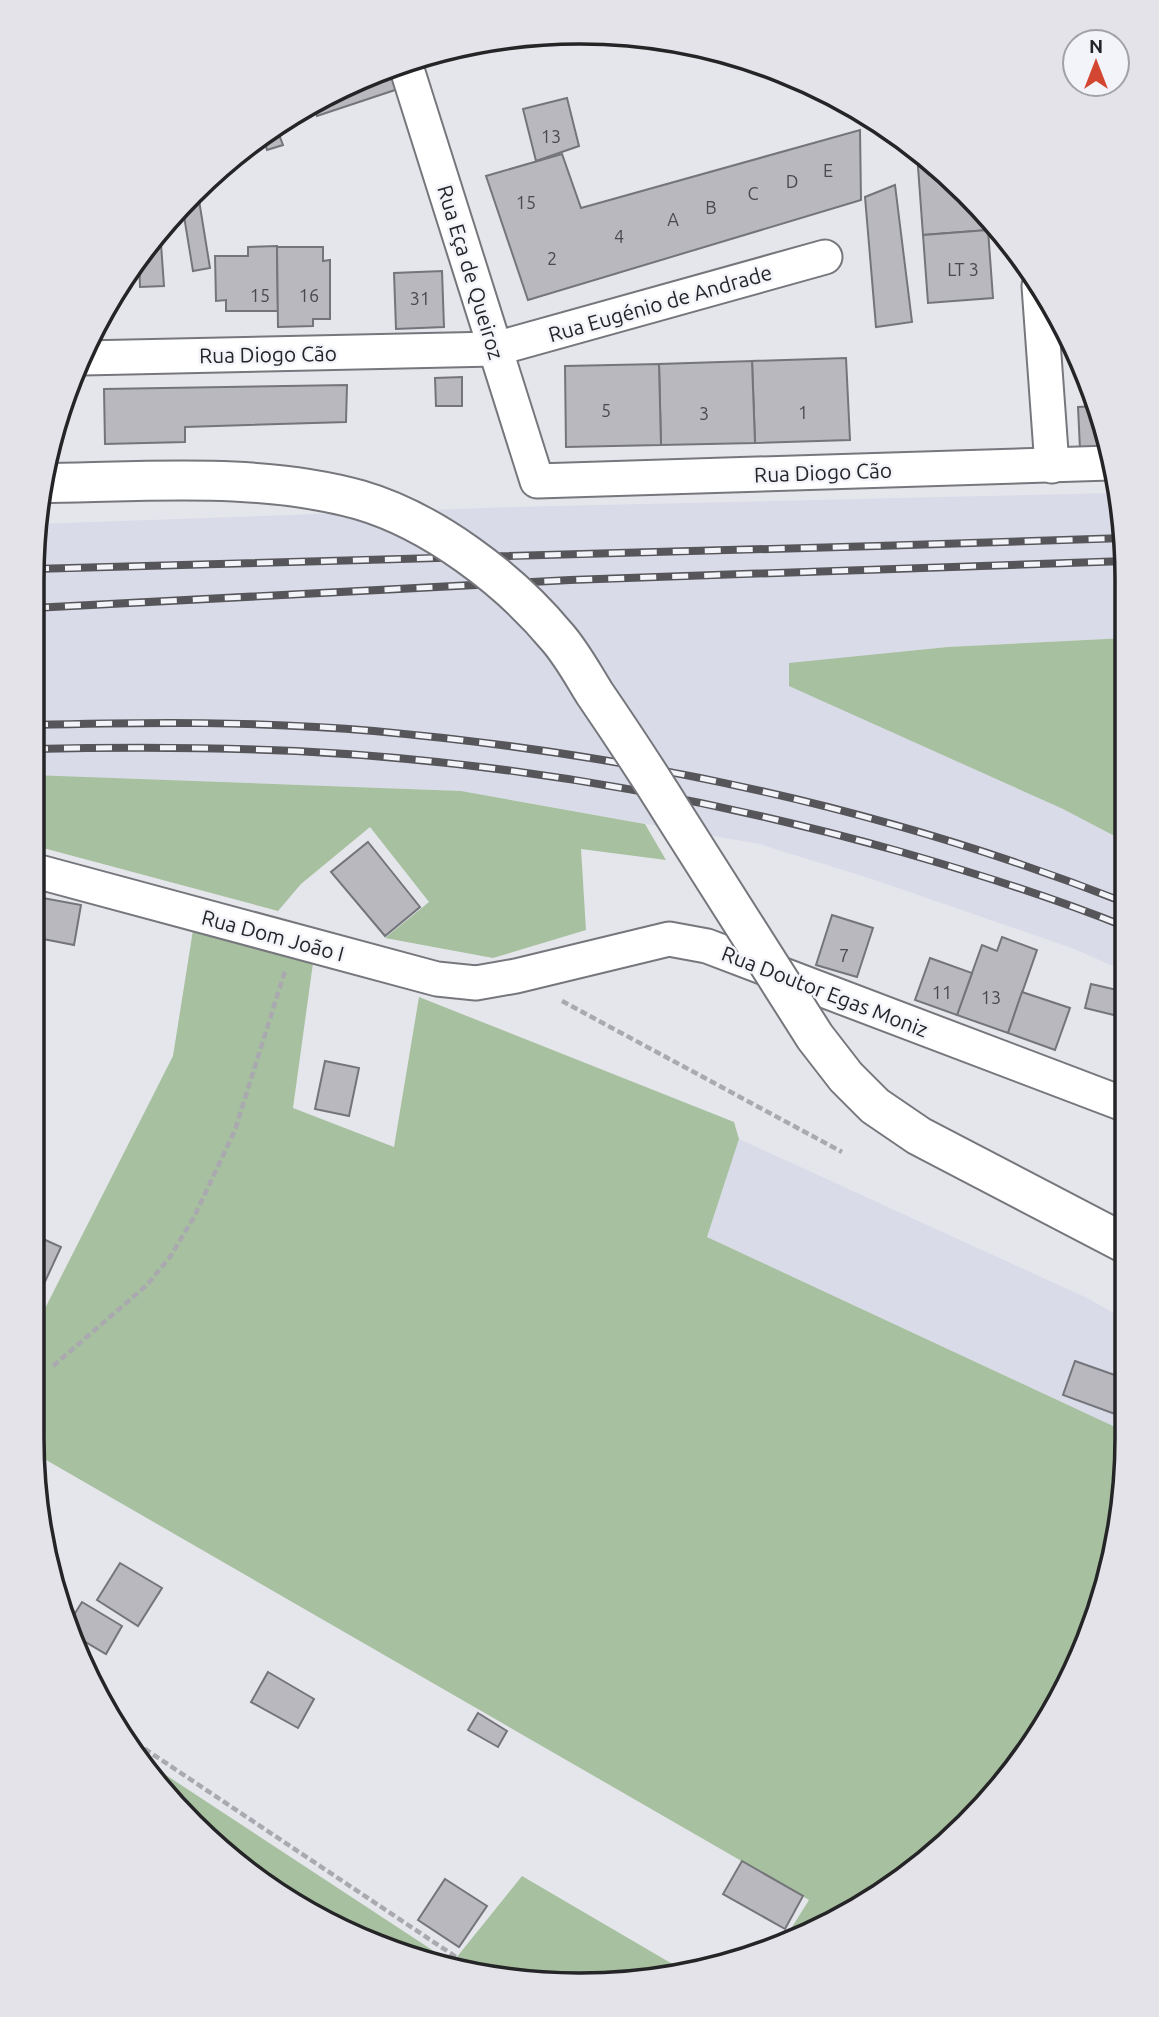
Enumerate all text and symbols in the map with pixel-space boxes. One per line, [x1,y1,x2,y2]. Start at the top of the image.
north arrow [1061,28,1131,98]
text: N [1089,35,1103,57]
house number: 13 [541,126,561,146]
house number: E [823,160,833,180]
house number: D [786,171,798,191]
street label: Rua Eça de Queiroz [433,182,509,362]
house number: C [747,183,759,203]
house number: 15 [516,192,536,212]
house number: B [705,197,717,217]
house number: A [667,209,679,229]
house number: 4 [614,226,624,246]
house number: 2 [547,248,557,268]
house number: LT 3 [947,259,979,279]
street label: Rua Eugénio de Andrade [545,260,775,346]
house number: 15 [250,285,270,305]
house number: 16 [299,285,319,305]
house number: 31 [410,288,430,308]
street label: Rua Diogo Cão [199,341,337,367]
house number: 5 [601,400,611,420]
house number: 1 [798,402,808,422]
house number: 3 [699,403,709,423]
street label: Rua Diogo Cão [754,458,892,486]
street label: Rua Dom João I [199,904,347,966]
street label: Rua Doutor Egas Moniz [719,941,931,1041]
house number: 7 [839,945,849,965]
house number: 11 [932,982,952,1002]
house number: 13 [981,987,1001,1007]

